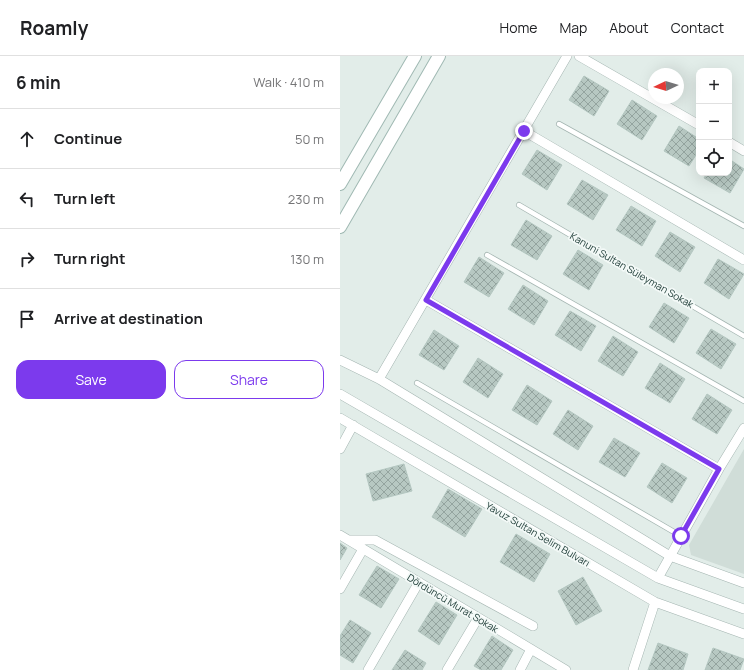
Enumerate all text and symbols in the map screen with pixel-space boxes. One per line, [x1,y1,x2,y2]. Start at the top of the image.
text: Roamly [20,15,88,41]
text: Home [500,18,537,37]
text: Map [559,18,587,37]
text: About [609,18,649,37]
text: Contact [671,18,724,37]
north arrow [648,68,684,104]
map controls [696,68,732,176]
button: + [696,68,732,104]
text: 6 min [16,71,61,94]
text: Walk · 410 m [253,73,324,91]
button: − [696,104,732,140]
route end [515,122,533,140]
icon: ahead [16,128,38,150]
text: Continue [54,128,122,149]
text: 50 m [295,130,324,148]
button: locate [696,140,732,176]
icon: left [16,188,38,210]
text: Turn left [54,188,116,209]
text: 230 m [288,190,324,208]
street label: Kanuni Sultan Süleyman Sokak [568,229,697,312]
icon: right [16,248,38,270]
text: Turn right [54,248,125,269]
text: 130 m [290,250,324,268]
icon: arrive [16,308,38,330]
text: Arrive at destination [54,308,203,329]
button: Save [16,360,166,399]
button: Share [174,360,324,399]
street label: Yavuz Sultan Selim Bulvarı [483,498,593,570]
route start [672,527,690,545]
street label: Dördüncü Murat Sokak [405,570,502,636]

